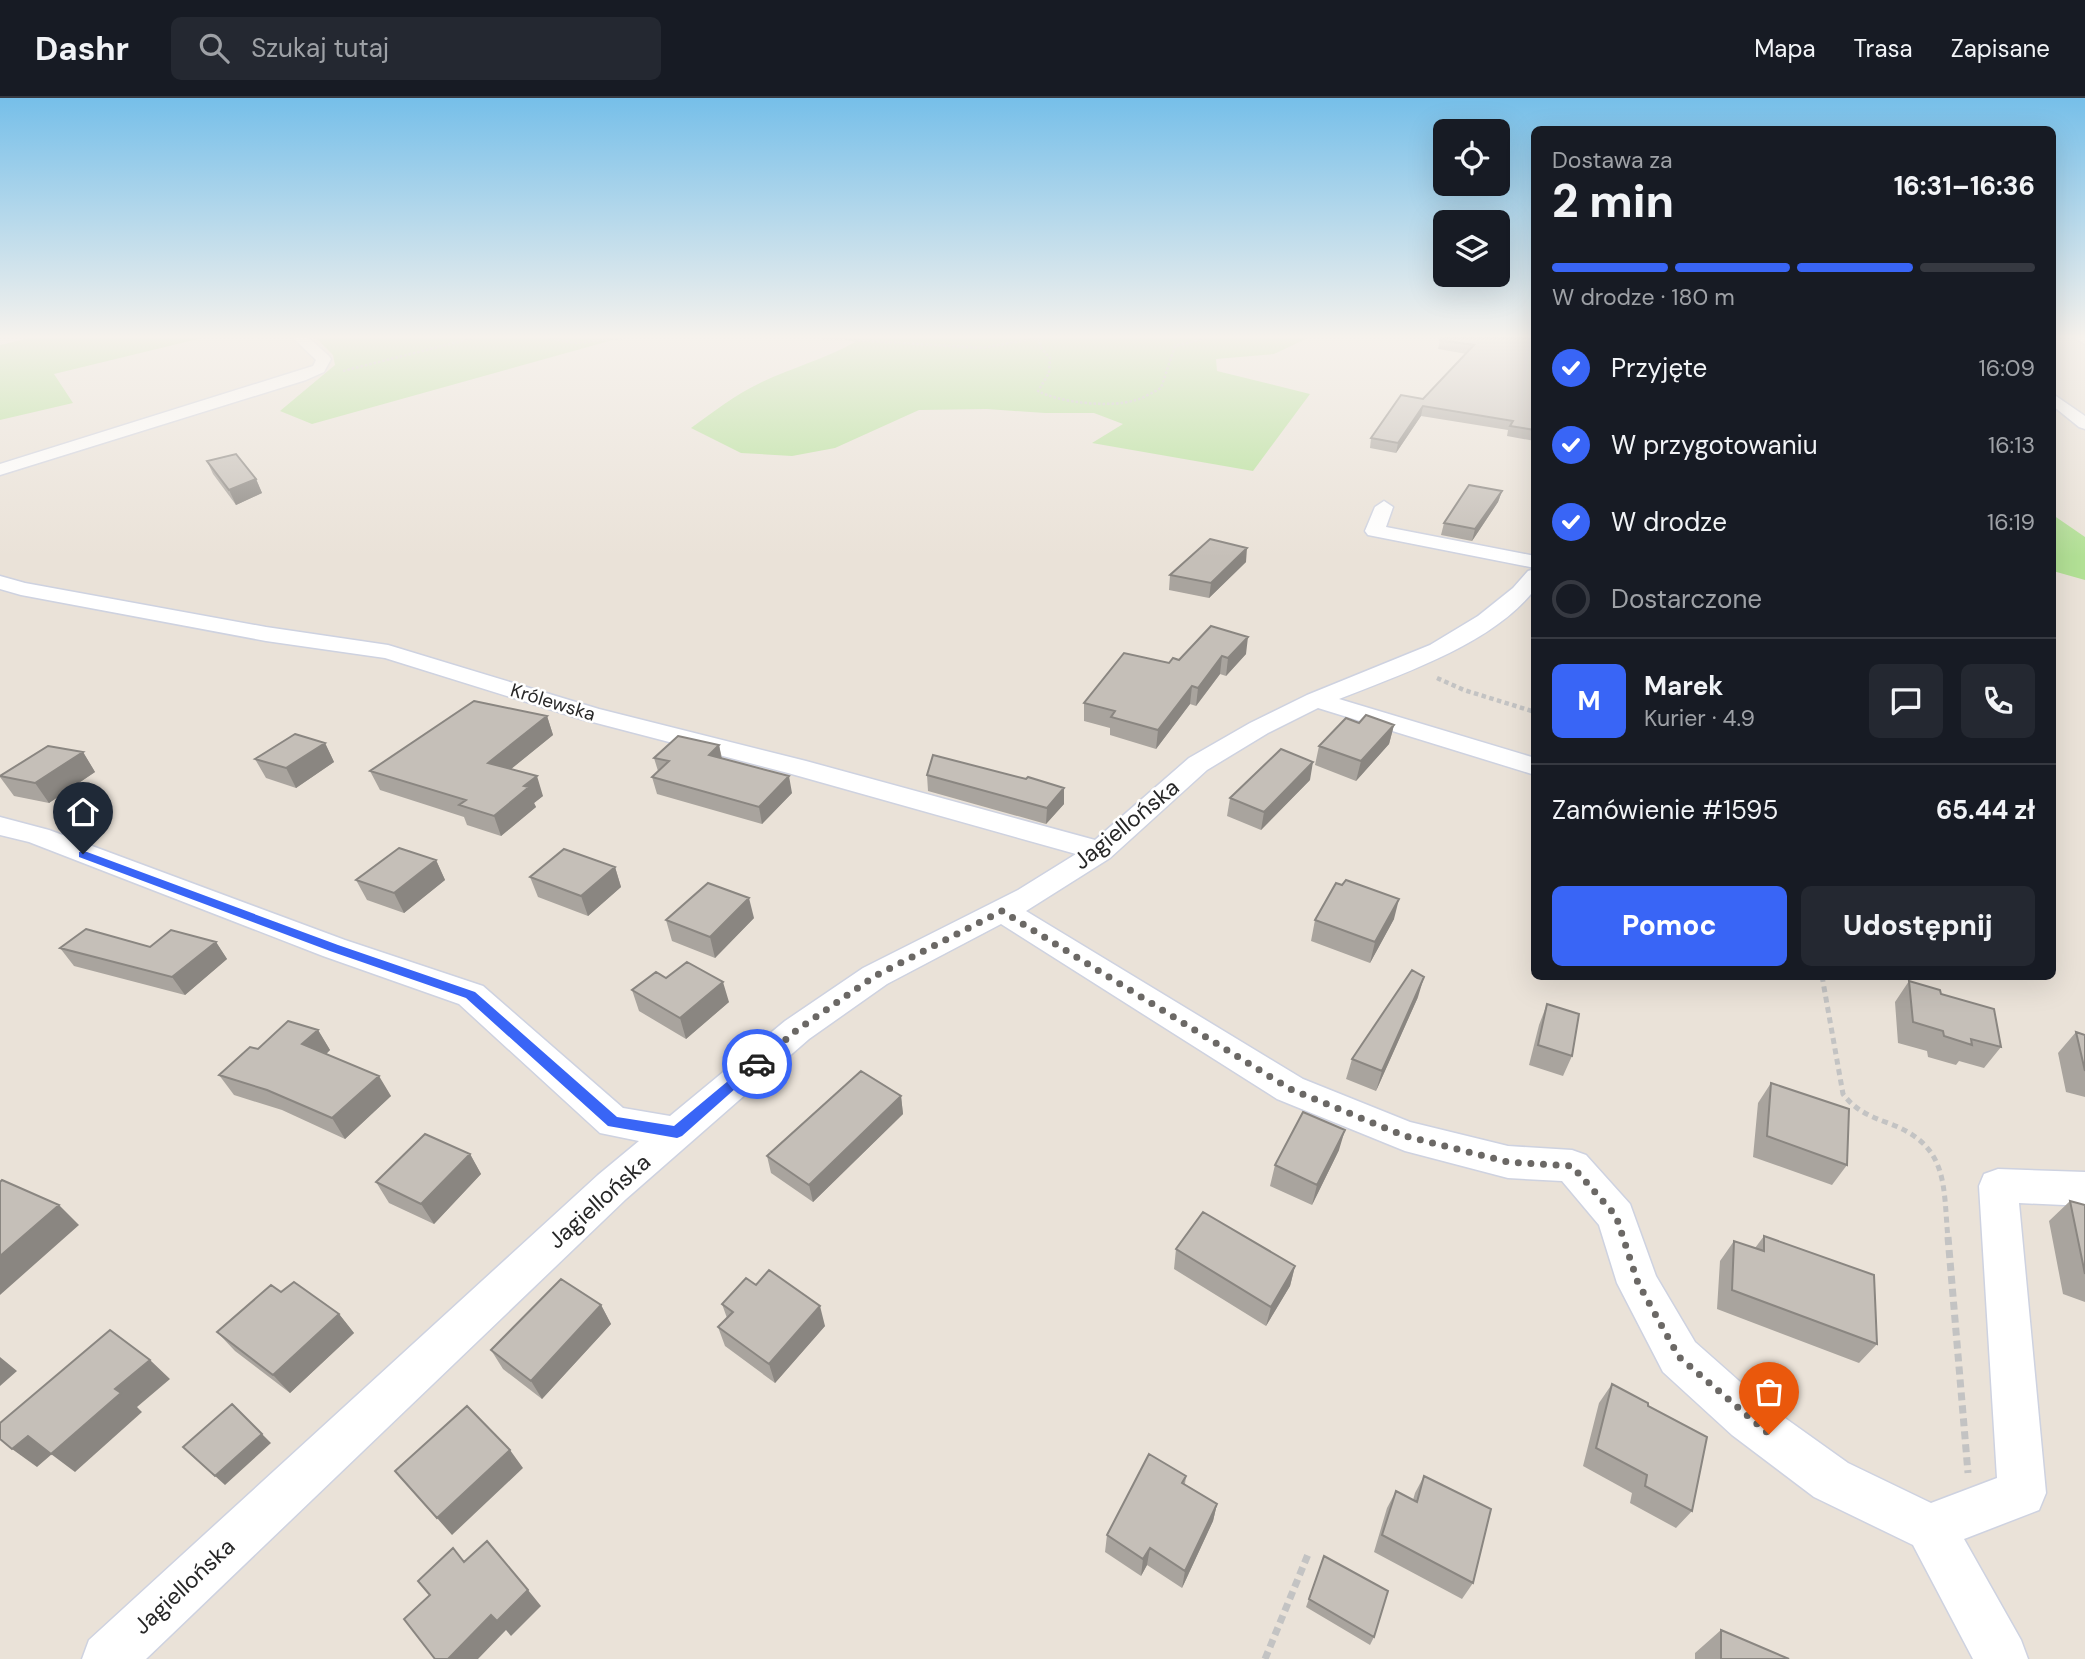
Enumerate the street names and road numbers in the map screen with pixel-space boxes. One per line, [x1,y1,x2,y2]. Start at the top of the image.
street label: Królewska [507,677,599,727]
street label: Jagiellońska [1067,772,1185,876]
street label: Jagiellońska [541,1147,657,1255]
street label: Jagiellońska [127,1531,241,1641]

